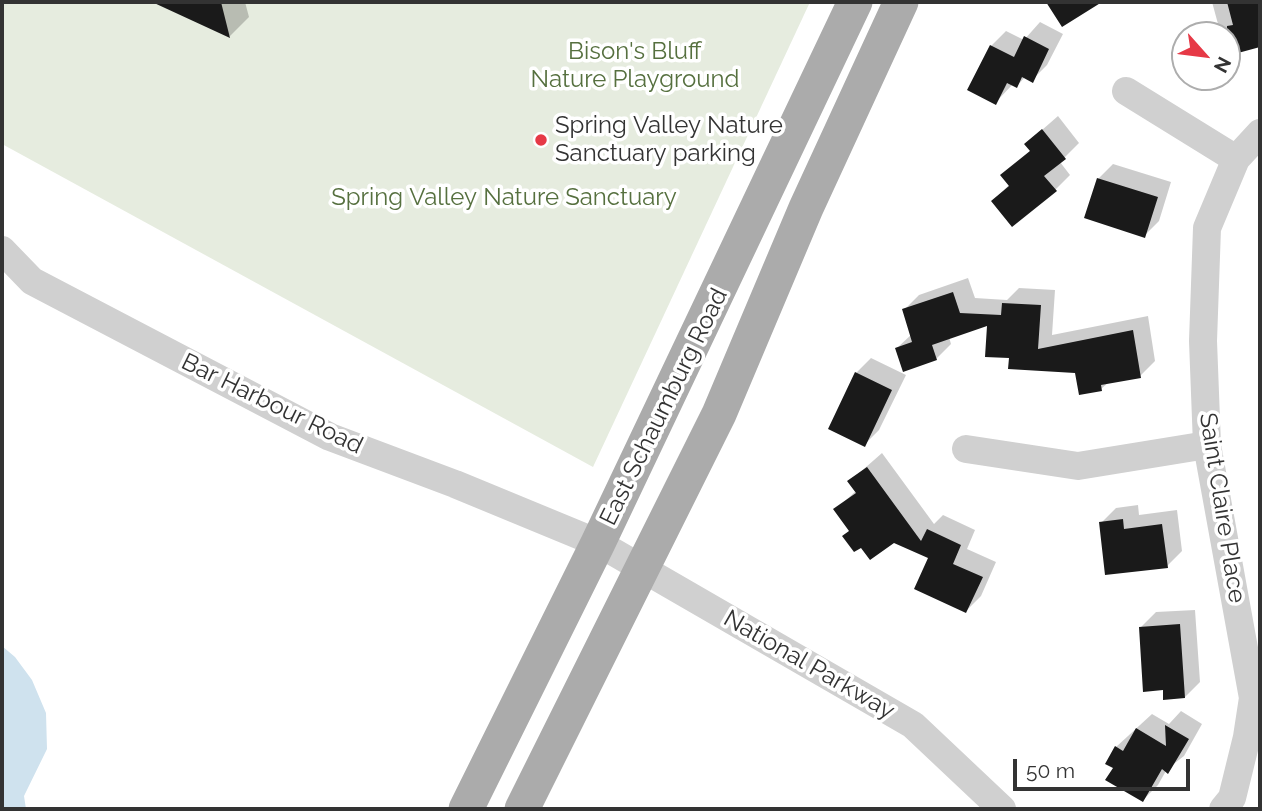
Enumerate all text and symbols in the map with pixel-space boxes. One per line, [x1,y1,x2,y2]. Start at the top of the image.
north arrow [1171,21,1241,91]
park label: Bison's Bluff Nature Playground [531,38,739,94]
text: N [1210,53,1236,76]
place label: Spring Valley Nature Sanctuary parking [555,112,783,168]
marker: Spring Valley Nature Sanctuary parking [533,132,549,148]
park label: Spring Valley Nature Sanctuary [331,184,677,212]
street label: East Schaumburg Road [594,284,734,530]
street label: Bar Harbour Road [177,348,367,460]
street label: Saint Claire Place [1193,411,1251,605]
street label: National Parkway [718,604,900,726]
scale bar [1017,744,1194,788]
text: 50 m [1026,758,1075,783]

